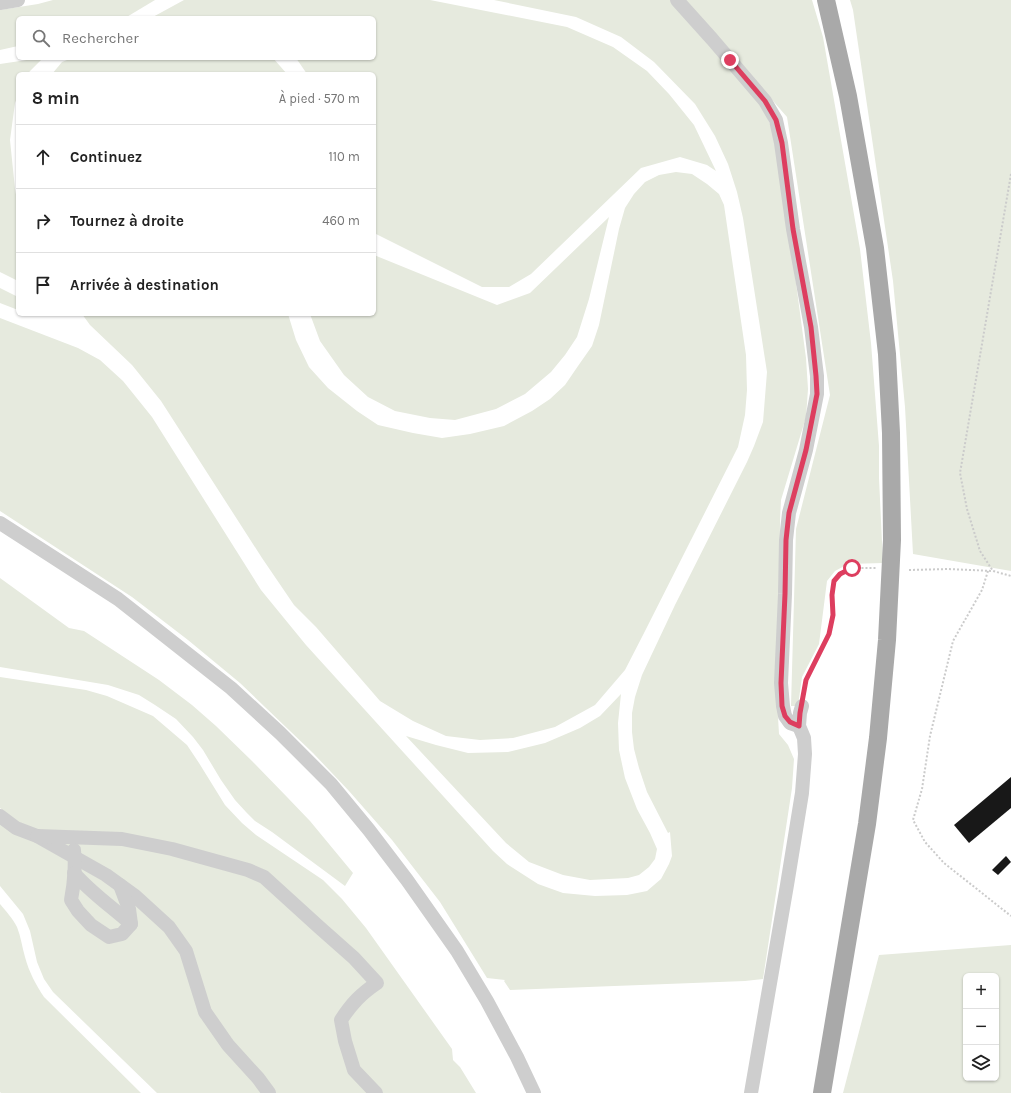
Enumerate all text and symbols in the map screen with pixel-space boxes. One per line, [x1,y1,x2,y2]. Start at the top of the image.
search box [16,16,376,60]
icon: search [30,27,52,49]
text: Rechercher [62,29,139,47]
route end [721,51,739,69]
text: 8 min [32,88,80,108]
text: À pied · 570 m [279,91,360,106]
icon: ahead [32,146,54,168]
text: Continuez [70,148,142,166]
text: 110 m [328,149,360,164]
icon: right [32,210,54,232]
text: Tournez à droite [70,212,184,230]
text: 460 m [322,213,360,228]
icon: arrive [32,274,54,296]
text: Arrivée à destination [70,276,219,294]
route start [843,559,861,577]
map controls [963,973,999,1081]
button: + [963,973,999,1009]
button: − [963,1009,999,1045]
button: layers [963,1045,999,1081]

